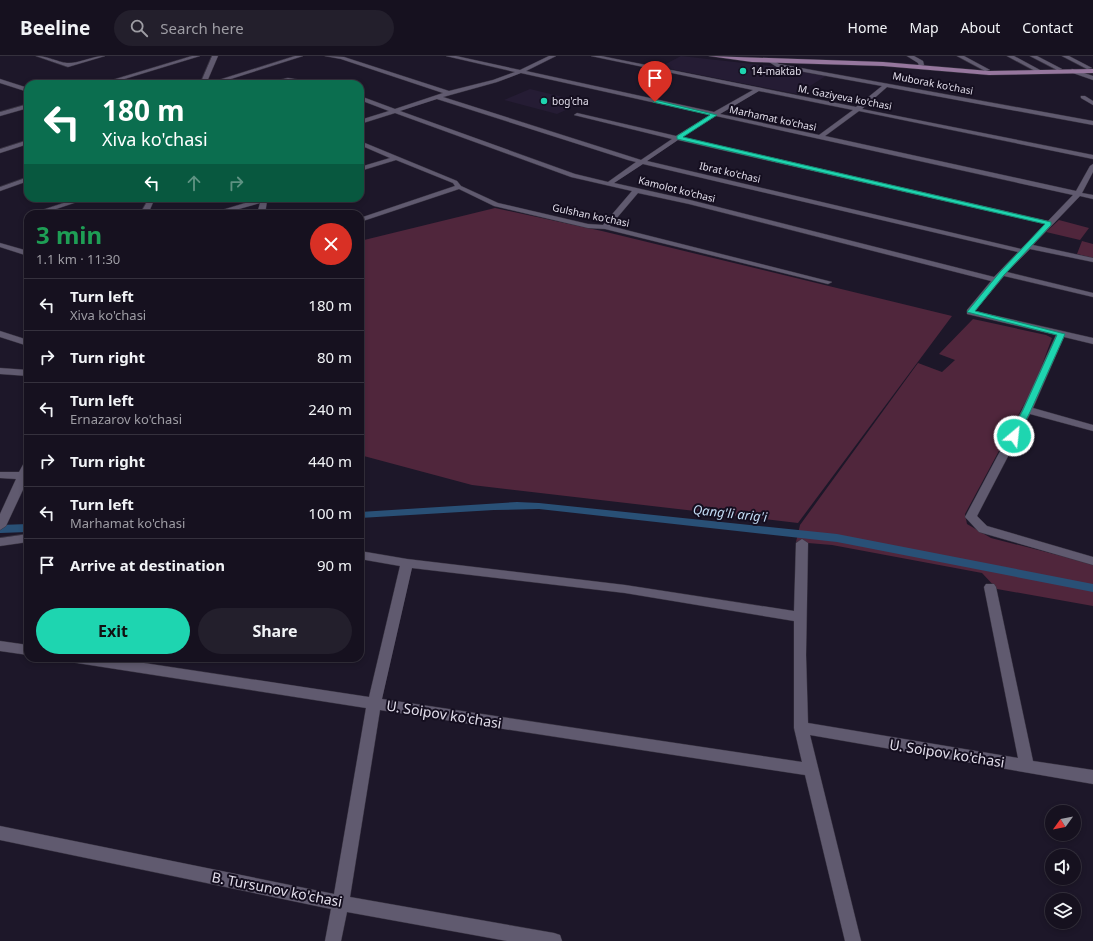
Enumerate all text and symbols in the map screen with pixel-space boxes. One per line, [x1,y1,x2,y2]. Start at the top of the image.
search box [114,10,394,46]
text: Beeline [20,15,90,41]
icon: search [128,17,150,39]
text: Search here [160,18,244,38]
text: Home [848,18,887,37]
text: Map [909,18,939,37]
text: About [961,18,1000,37]
text: Contact [1022,18,1073,37]
pin [638,61,672,102]
place label: 14-maktab [751,64,801,78]
marker: 14-maktab [738,66,748,76]
icon: arrive [644,67,666,89]
street label: Muborak ko'chasi [891,68,975,98]
street label: M. Gaziyeva ko'chasi [797,81,893,113]
text: 180 m [102,91,185,129]
place label: bog'cha [552,94,589,108]
icon: left [36,96,88,148]
marker: bog'cha [539,96,549,106]
street label: Marhamat ko'chasi [728,102,818,134]
text: Xiva ko'chasi [102,127,208,151]
street label: Ibrat ko'chasi [698,158,762,186]
icon: left [141,172,163,194]
icon: ahead [183,172,205,194]
icon: right [225,172,247,194]
street label: Kamolot ko'chasi [637,173,717,205]
street label: Gulshan ko'chasi [551,200,631,230]
text: 3 min [36,218,102,251]
button: close [310,223,352,265]
text: 1.1 km · 11:30 [36,250,120,268]
text: Turn left [70,286,134,306]
icon: left [36,294,58,316]
text: 180 m [308,295,352,315]
text: Xiva ko'chasi [70,306,146,324]
icon: right [36,346,58,368]
text: Turn right [70,347,145,367]
text: 80 m [317,347,352,367]
text: Turn left [70,390,134,410]
icon: left [36,398,58,420]
text: 240 m [308,399,352,419]
text: Ernazarov ko'chasi [70,410,182,428]
position arrow [993,415,1035,457]
icon: right [36,450,58,472]
text: Turn right [70,451,145,471]
text: 440 m [308,451,352,471]
text: Turn left [70,494,134,514]
water label: Qang'li arig'i [692,500,769,526]
icon: left [36,502,58,524]
text: 100 m [308,503,352,523]
text: Marhamat ko'chasi [70,514,185,532]
icon: arrive [36,554,58,576]
text: Arrive at destination [70,555,225,575]
text: 90 m [317,555,352,575]
button: Exit [36,608,190,654]
button: Share [198,608,352,654]
street label: U. Soipov ko'chasi [385,696,503,732]
street label: U. Soipov ko'chasi [888,735,1006,771]
north arrow [1045,805,1081,841]
map controls [1045,805,1081,929]
button: sound [1045,849,1081,885]
street label: B. Tursunov ko'chasi [210,867,344,911]
button: layers [1045,893,1081,929]

